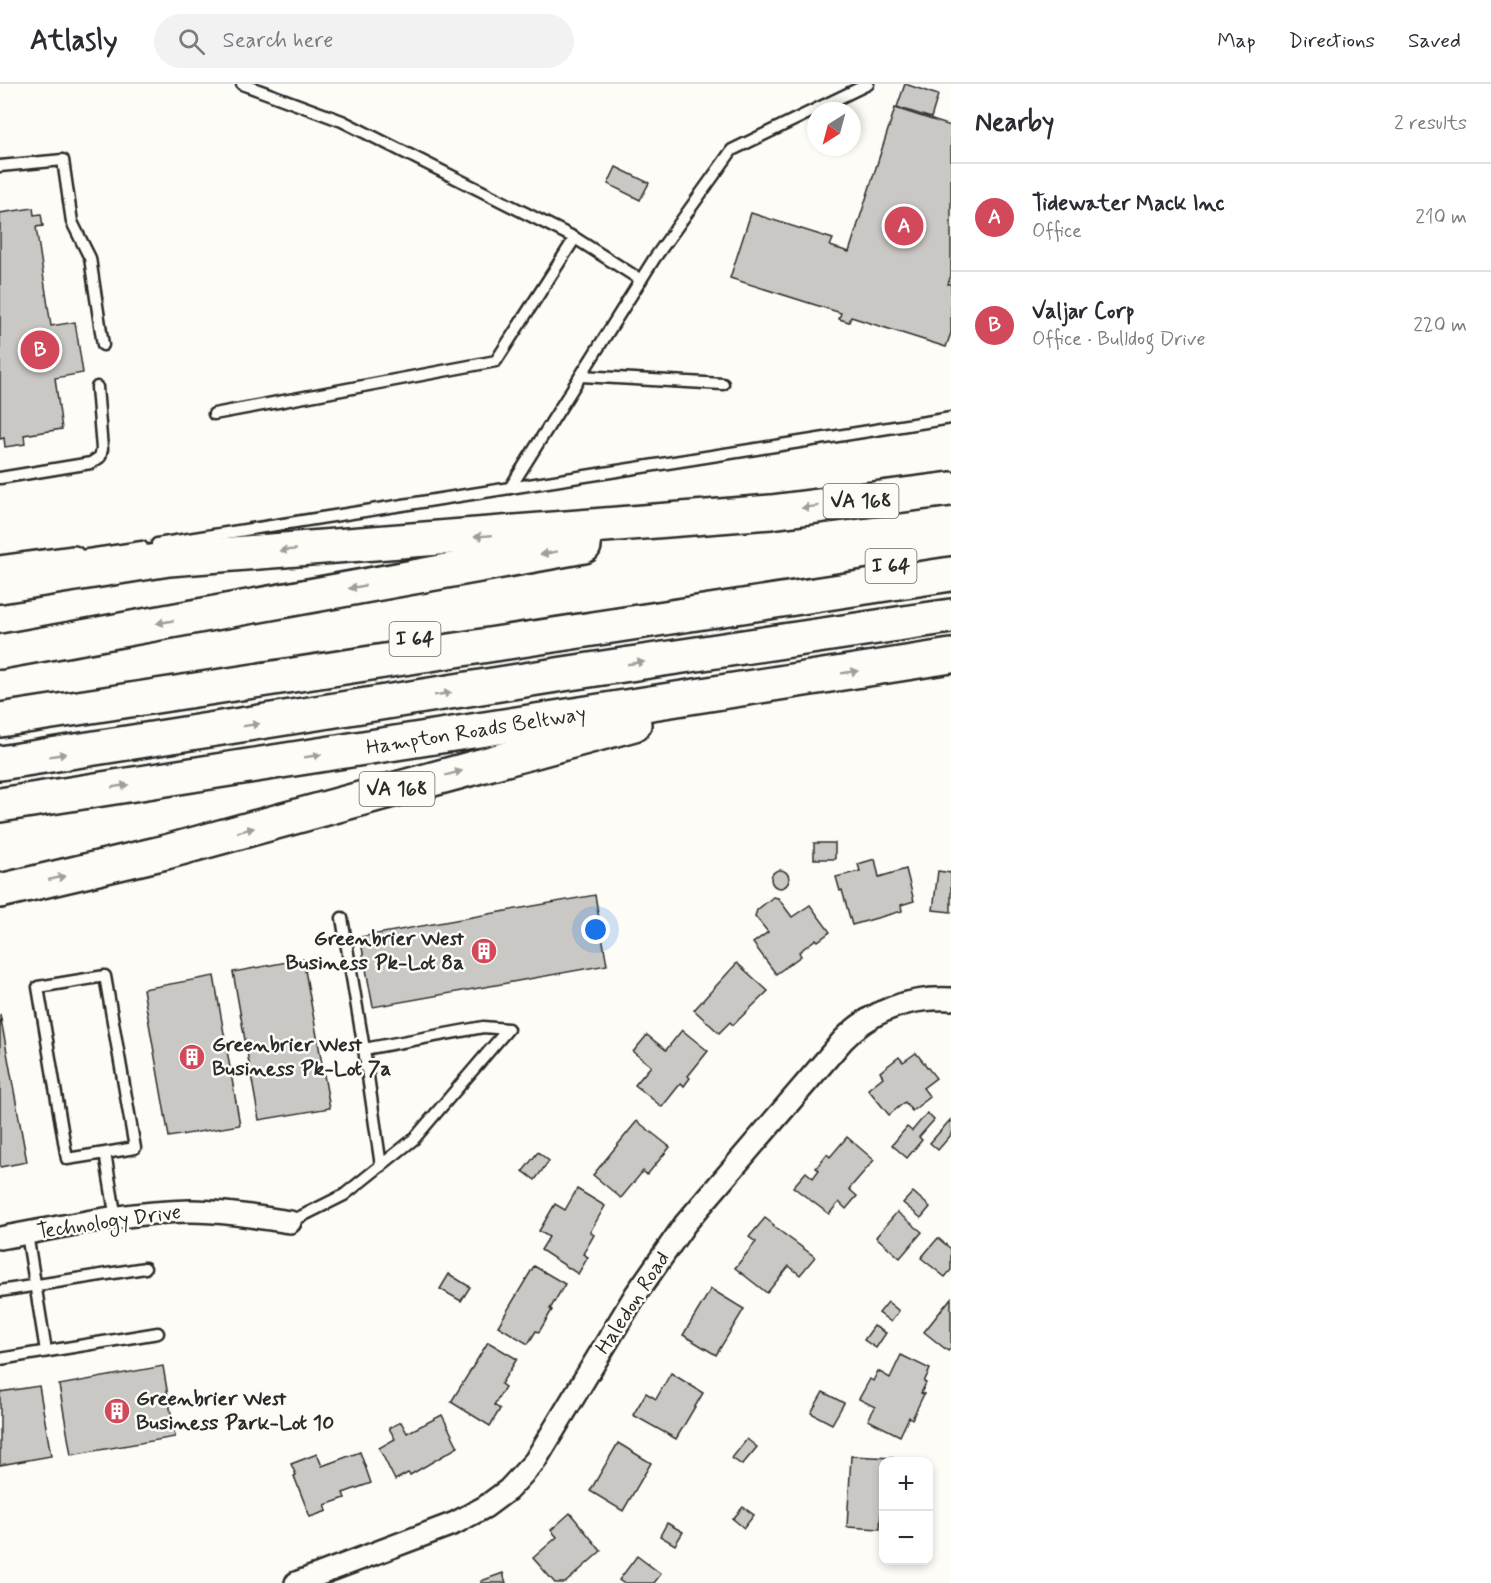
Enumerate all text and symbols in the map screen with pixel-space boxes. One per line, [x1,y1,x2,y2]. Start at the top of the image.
search box [154,14,574,68]
text: Atlasly [30,23,118,60]
icon: search [175,25,208,58]
text: Search here [223,27,333,55]
text: Map [1217,27,1256,55]
text: Directions [1289,27,1375,55]
text: Saved [1408,27,1461,55]
north arrow [807,102,861,156]
text: Nearby [975,106,1054,140]
text: 2 results [1394,110,1467,137]
text: Tidewater Mack Inc [1032,190,1224,218]
pin: A [884,204,924,248]
text: A [988,204,1001,231]
text: 210 m [1415,204,1467,231]
text: Office [1032,218,1082,245]
text: Valjar Corp [1032,298,1135,326]
text: B [988,312,1001,339]
text: 220 m [1413,312,1467,339]
text: Office · Bulldog Drive [1032,326,1206,353]
pin: B [20,328,60,372]
road number: VA 168 [824,484,898,518]
one-way arrow [800,503,819,512]
one-way arrow [473,531,492,541]
one-way arrow [279,546,298,555]
one-way arrow [539,549,558,558]
road number: I 64 [866,549,916,583]
one-way arrow [347,583,366,592]
one-way arrow [155,618,174,627]
road number: I 64 [390,622,440,656]
one-way arrow [626,659,645,668]
one-way arrow [841,667,860,676]
one-way arrow [434,689,453,698]
street label: Hampton Roads Beltway [364,700,588,762]
one-way arrow [241,720,260,729]
one-way arrow [48,750,67,759]
one-way arrow [303,751,322,760]
one-way arrow [445,768,464,778]
road number: VA 168 [360,772,434,806]
one-way arrow [111,782,130,791]
one-way arrow [237,825,255,835]
one-way arrow [48,873,66,883]
your location [581,915,610,944]
place label: Greenbrier West Business Pk-Lot 8a [286,925,464,977]
building icon: Greenbrier West Business Pk-Lot 8a [469,936,499,966]
place label: Greenbrier West Business Pk-Lot 7a [212,1031,392,1083]
building icon: Greenbrier West Business Pk-Lot 7a [177,1042,207,1072]
street label: Technology Drive [35,1198,183,1247]
street label: Haledon Road [589,1246,677,1360]
place label: Greenbrier West Business Park-Lot 10 [136,1385,334,1437]
building icon: Greenbrier West Business Park-Lot 10 [102,1396,132,1426]
map controls [879,1457,933,1565]
button: + [879,1457,933,1511]
button: − [879,1511,933,1565]

